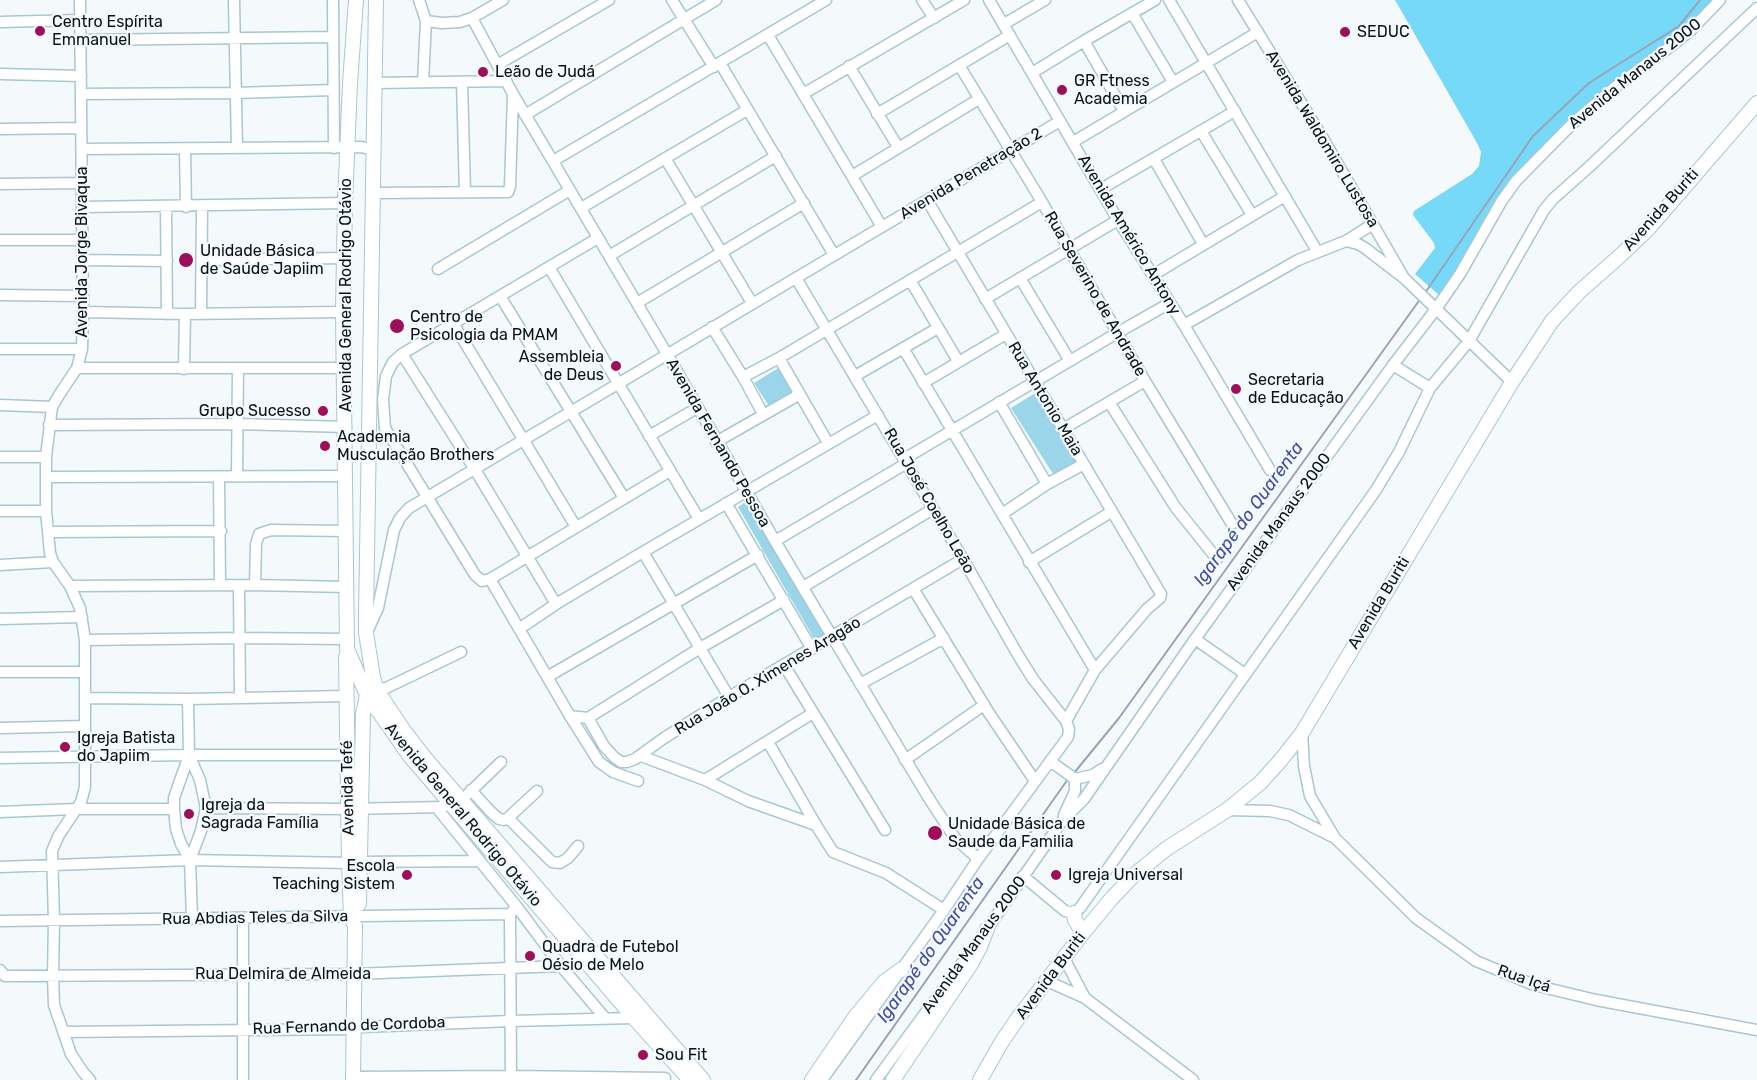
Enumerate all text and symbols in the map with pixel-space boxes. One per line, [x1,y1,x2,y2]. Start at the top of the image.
place label: Centro Espírita Emmanuel [52,12,163,50]
street label: Avenida Manaus 2000 [1565,15,1705,133]
place label: SEDUC [1357,22,1410,42]
marker: Centro Espírita Emmanuel [33,24,47,38]
marker: SEDUC [1338,25,1352,39]
street label: Avenida Waldomiro Lustosa [1261,47,1383,231]
place label: Leão de Judá [495,62,595,82]
marker: Leão de Judá [476,65,490,79]
place label: GR Ftness Academia [1074,71,1150,109]
marker: GR Ftness Academia [1055,83,1069,97]
street label: Avenida Penetração 2 [896,124,1046,224]
street label: Avenida Américo Antony [1074,151,1184,319]
street label: Avenida Buriti [1619,165,1703,255]
street label: Avenida Jorge Bivaqua [72,166,92,338]
street label: Avenida General Rodrigo Otávio [336,178,356,412]
street label: Rua Severino de Andrade [1040,208,1150,380]
place label: Unidade Básica de Saúde Japiim [200,241,324,279]
marker: Unidade Básica de Saúde Japiim [177,251,195,269]
place label: Centro de Psicologia da PMAM [410,307,558,345]
marker: Centro de Psicologia da PMAM [388,317,406,335]
street label: Rua Antonio Maia [1003,339,1087,459]
place label: Assembleia de Deus [519,347,604,385]
street label: Avenida Fernando Pessoa [662,355,774,531]
marker: Assembleia de Deus [609,359,623,373]
place label: Secretaria de Educação [1248,370,1344,408]
marker: Secretaria de Educação [1229,382,1243,396]
place label: Grupo Sucesso [199,401,311,421]
marker: Grupo Sucesso [316,404,330,418]
street label: Rua José Coelho Leão [880,425,978,577]
place label: Academia Musculação Brothers [337,427,494,465]
water label: Igarapé do Quarenta [1189,438,1309,590]
marker: Academia Musculação Brothers [318,439,332,453]
street label: Avenida Manaus 2000 [1223,450,1335,594]
street label: Avenida Buriti [1344,553,1414,653]
street label: Rua João O. Ximenes Aragão [671,613,865,739]
street label: Avenida General Rodrigo Otávio [380,719,546,911]
place label: Igreja Batista do Japiim [77,728,175,766]
marker: Igreja Batista do Japiim [58,740,72,754]
street label: Avenida Tefé [338,740,358,836]
place label: Igreja da Sagrada Família [201,795,319,833]
marker: Igreja da Sagrada Família [182,807,196,821]
place label: Unidade Básica de Saude da Familia [948,814,1085,852]
marker: Unidade Básica de Saude da Familia [926,824,944,842]
place label: Escola Teaching Sistem [272,856,395,894]
place label: Igreja Universal [1068,865,1183,885]
marker: Escola Teaching Sistem [400,868,414,882]
marker: Igreja Universal [1049,868,1063,882]
water label: Igarapé do Quarenta [873,873,989,1027]
street label: Avenida Manaus 2000 [918,873,1030,1017]
street label: Rua Abdias Teles da Silva [162,907,348,929]
street label: Avenida Buriti [1012,929,1090,1023]
place label: Quadra de Futebol Oésio de Melo [542,937,679,975]
marker: Quadra de Futebol Oésio de Melo [523,949,537,963]
street label: Rua Içá [1495,961,1553,997]
street label: Rua Delmira de Almeida [195,964,371,984]
street label: Rua Fernando de Cordoba [252,1013,446,1039]
place label: Sou Fit [655,1045,707,1065]
marker: Sou Fit [636,1048,650,1062]

